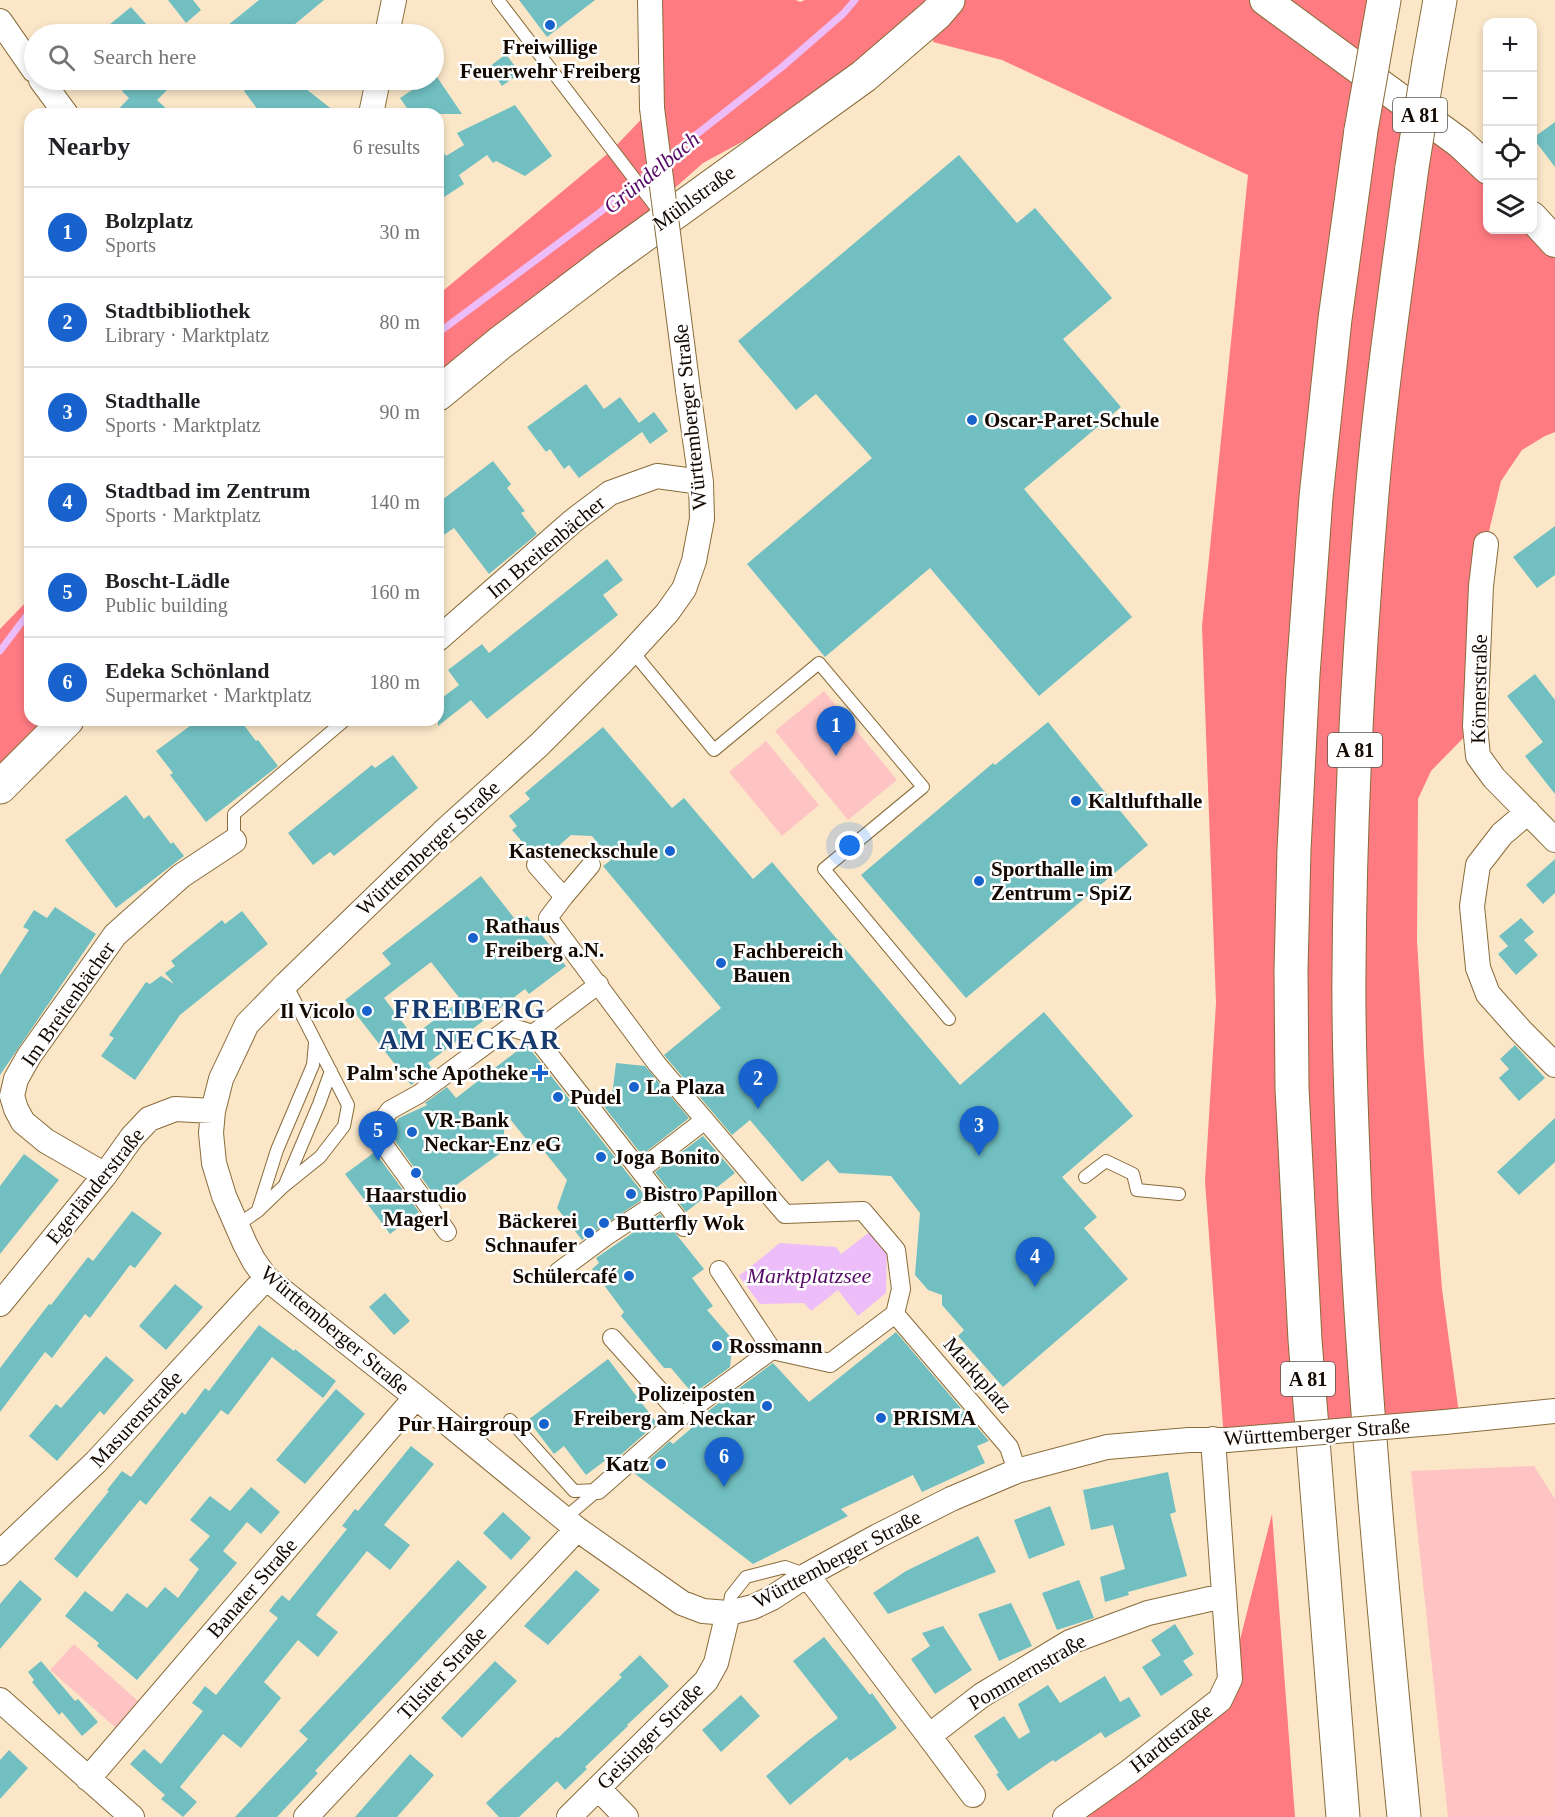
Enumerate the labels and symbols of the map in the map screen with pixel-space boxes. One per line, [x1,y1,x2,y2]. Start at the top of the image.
marker: Freiwillige Feuerwehr Freiberg [543,18,557,32]
place label: Freiwillige Feuerwehr Freiberg [460,35,641,83]
road number: A 81 [1393,98,1447,132]
water label: Gründelbach [598,126,704,219]
street label: Mühlstraße [648,160,740,236]
street label: Württemberger Straße [668,323,712,511]
place label: Oscar-Paret-Schule [984,408,1159,432]
marker: Oscar-Paret-Schule [965,413,979,427]
street label: Im Breitenbächer [482,491,610,603]
street label: Körnerstraße [1466,634,1492,744]
pin: 1 [816,706,856,756]
road number: A 81 [1328,733,1382,767]
street label: Württemberger Straße [352,776,504,920]
place label: Kaltlufthalle [1088,789,1202,813]
marker: Kaltlufthalle [1069,794,1083,808]
your location [835,831,864,860]
place label: Kasteneckschule [509,839,658,863]
marker: Kasteneckschule [663,844,677,858]
place label: Sporthalle im Zentrum - SpiZ [991,857,1132,905]
marker: Sporthalle im Zentrum - SpiZ [972,874,986,888]
place label: Rathaus Freiberg a.N. [485,914,604,962]
marker: Rathaus Freiberg a.N. [466,931,480,945]
street label: Im Breitenbächer [16,937,120,1071]
place label: Fachbereich Bauen [733,939,844,987]
marker: Fachbereich Bauen [714,956,728,970]
district label: FREIBERG AM NECKAR [379,994,561,1055]
place label: Il Vicolo [280,999,355,1023]
marker: Il Vicolo [360,1004,374,1018]
pin: 2 [738,1060,777,1109]
place label: Palm'sche Apotheke [347,1061,528,1085]
marker: Palm'sche Apotheke [533,1066,547,1080]
place label: La Plaza [646,1075,725,1099]
marker: La Plaza [627,1080,641,1094]
place label: Pudel [570,1085,622,1109]
marker: Pudel [551,1090,565,1104]
pin: 3 [960,1106,998,1156]
place label: VR-Bank Neckar-Enz eG [424,1108,561,1156]
pin: 5 [358,1112,398,1161]
street label: Egerländerstraße [41,1123,149,1249]
marker: VR-Bank Neckar-Enz eG [405,1125,419,1139]
place label: Joga Bonito [613,1145,720,1169]
marker: Joga Bonito [594,1150,608,1164]
marker: Haarstudio Magerl [409,1166,423,1180]
place label: Bistro Papillon [643,1182,778,1206]
place label: Haarstudio Magerl [365,1183,467,1231]
marker: Bistro Papillon [624,1187,638,1201]
place label: Bäckerei Schnaufer [485,1209,577,1257]
place label: Butterfly Wok [616,1211,745,1235]
marker: Butterfly Wok [597,1216,611,1230]
marker: Bäckerei Schnaufer [582,1226,596,1240]
pin: 4 [1016,1238,1054,1287]
street label: Württemberger Straße [256,1261,414,1399]
water label: Marktplatzsee [746,1263,872,1288]
place label: Schülercafé [512,1264,617,1288]
marker: Schülercafé [622,1269,636,1283]
street label: Marktplatz [939,1332,1017,1418]
place label: Rossmann [729,1334,823,1358]
marker: Rossmann [710,1339,724,1353]
road number: A 81 [1281,1362,1335,1396]
street label: Masurenstraße [85,1366,187,1472]
place label: Polizeiposten Freiberg am Neckar [573,1382,755,1430]
marker: Polizeiposten Freiberg am Neckar [760,1399,774,1413]
place label: PRISMA [893,1406,977,1430]
marker: PRISMA [874,1411,888,1425]
place label: Pur Hairgroup [398,1412,532,1436]
street label: Württemberger Straße [1223,1414,1411,1450]
marker: Pur Hairgroup [537,1417,551,1431]
pin: 6 [704,1438,744,1487]
place label: Katz [606,1452,649,1476]
marker: Katz [654,1457,668,1471]
street label: Württemberger Straße [749,1505,925,1613]
street label: Banater Straße [202,1533,302,1643]
street label: Tilsiter Straße [393,1621,491,1725]
street label: Pommernstraße [964,1629,1090,1715]
street label: Geisinger Straße [592,1678,708,1794]
street label: Hardtstraße [1125,1698,1217,1778]

